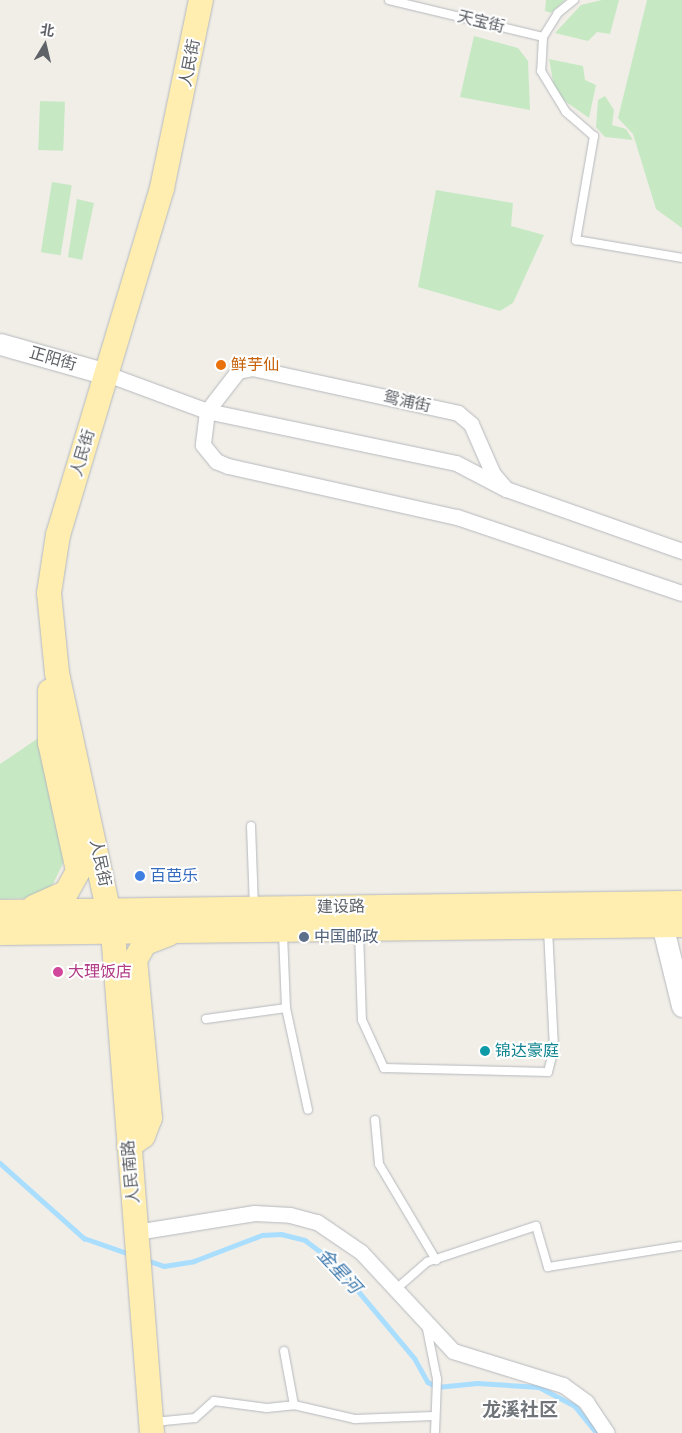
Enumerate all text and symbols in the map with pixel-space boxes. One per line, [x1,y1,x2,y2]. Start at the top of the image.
street label: 天宝街 [455,7,507,37]
north arrow [20,20,70,70]
text: 北 [39,21,56,39]
street label: 人民街 [176,38,204,88]
street label: 正阳街 [27,343,79,375]
place label: 鲜芋仙 [231,355,279,375]
marker: 鲜芋仙 [215,359,227,371]
street label: 鸳浦街 [382,388,432,416]
street label: 人民街 [67,427,99,479]
street label: 人民街 [86,838,114,888]
place label: 百芭乐 [150,866,198,886]
marker: 百芭乐 [134,870,146,882]
street label: 建设路 [317,897,365,917]
place label: 中国邮政 [314,927,378,947]
marker: 中国邮政 [298,931,310,943]
place label: 大理饭店 [68,962,132,982]
marker: 大理饭店 [52,966,64,978]
place label: 锦达豪庭 [495,1041,559,1061]
marker: 锦达豪庭 [479,1045,491,1057]
street label: 人民南路 [119,1139,143,1205]
water label: 金星河 [313,1244,365,1298]
district label: 龙溪社区 [482,1399,558,1421]

